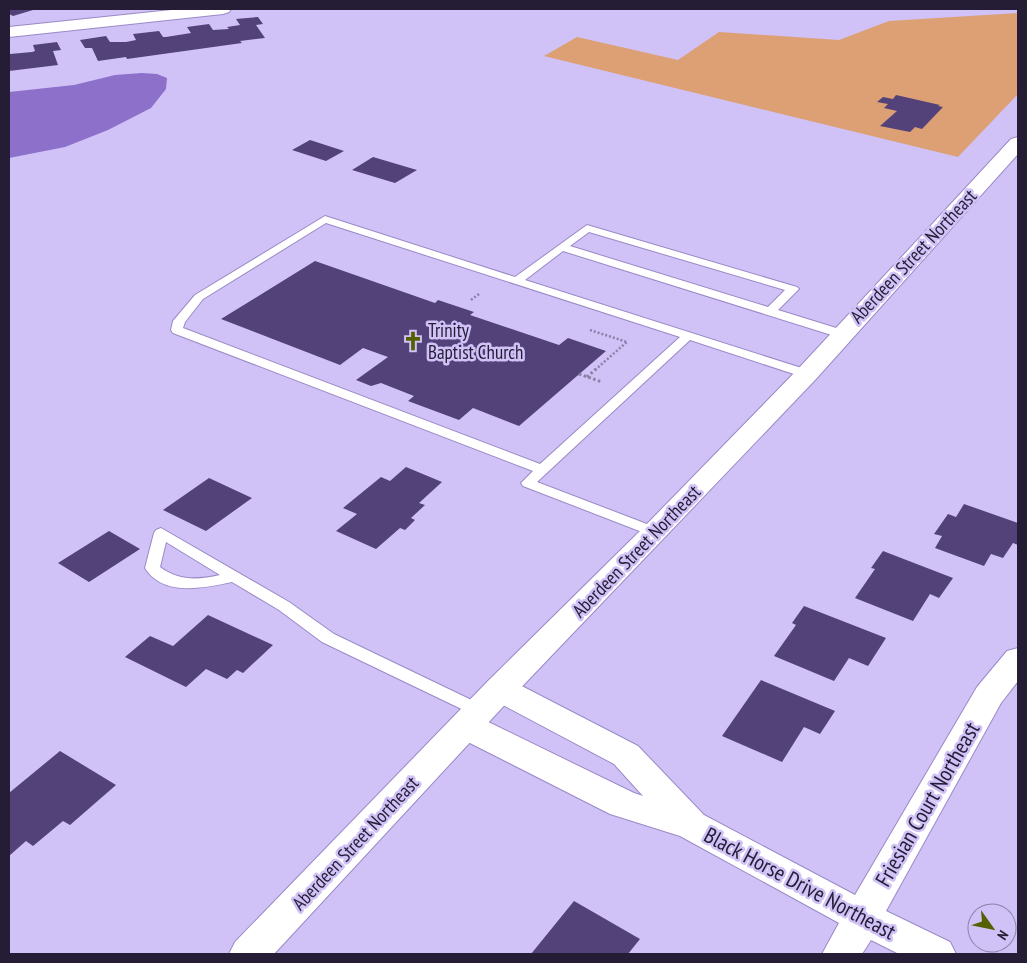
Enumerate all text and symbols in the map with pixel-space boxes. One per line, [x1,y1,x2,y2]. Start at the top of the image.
street label: Aberdeen Street Northeast [845,183,982,328]
place label: Trinity Baptist Church [428,318,523,364]
church icon: Trinity Baptist Church [402,330,424,352]
street label: Aberdeen Street Northeast [567,479,706,622]
street label: Friesian Court Northeast [869,717,985,891]
street label: Aberdeen Street Northeast [287,770,424,915]
street label: Black Horse Drive Northeast [699,821,901,945]
north arrow [967,903,1017,953]
text: N [993,927,1013,943]

